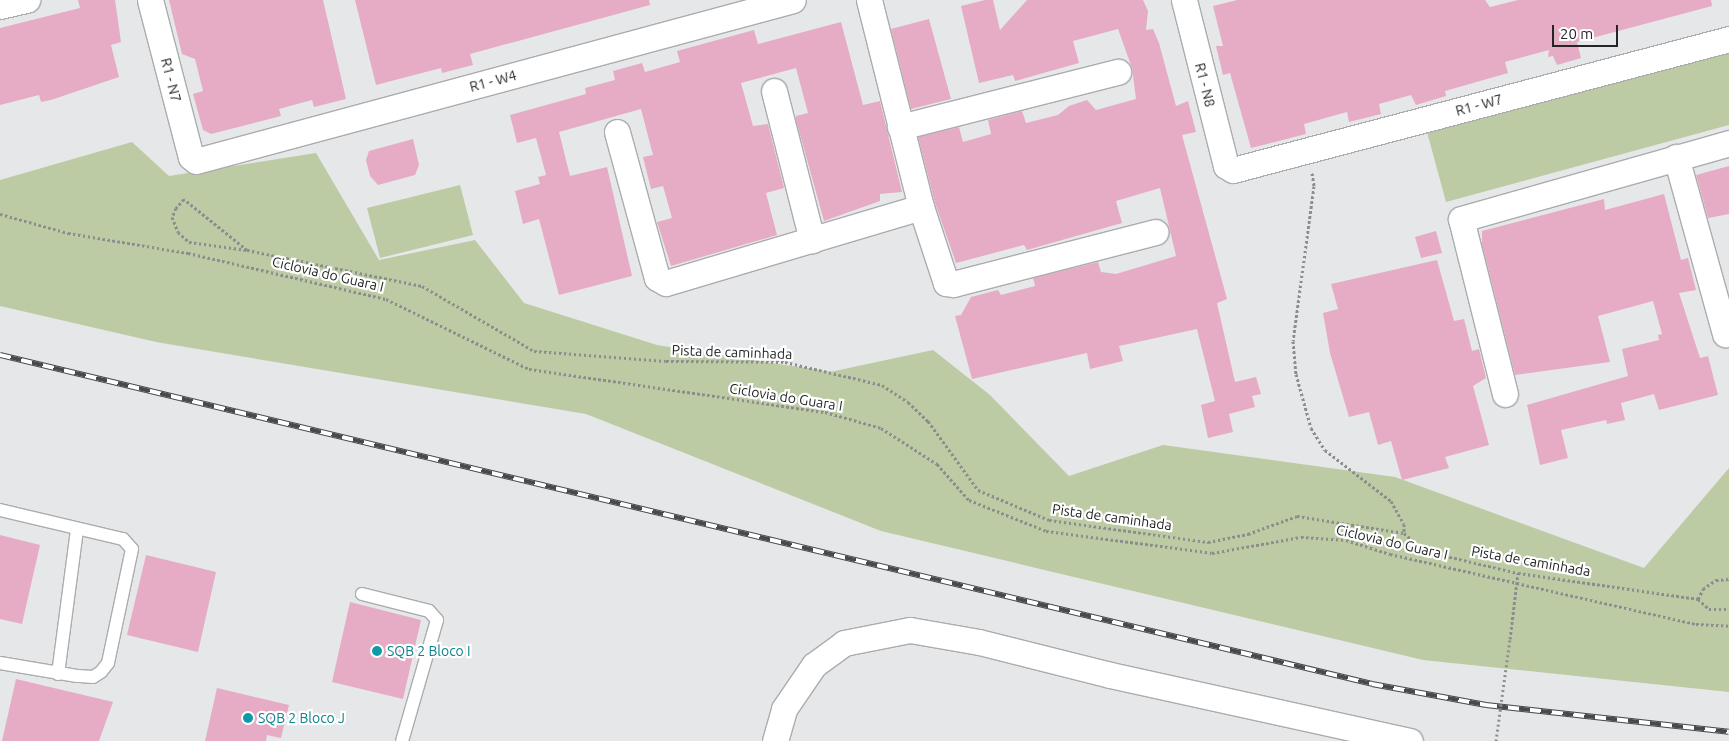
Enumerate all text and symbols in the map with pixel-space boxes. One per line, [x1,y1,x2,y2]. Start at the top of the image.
scale bar [1554,15,1620,47]
text: 20 m [1560,25,1593,42]
street label: R1 - N7 [157,56,185,104]
street label: R1 - N8 [1191,61,1219,109]
street label: R1 - W4 [468,67,518,95]
street label: R1 - W7 [1454,91,1504,119]
street label: Ciclovia do Guara I [270,253,386,295]
street label: Pista de caminhada [671,342,793,362]
street label: Ciclovia do Guara I [728,380,844,414]
street label: Pista de caminhada [1051,500,1173,534]
street label: Ciclovia do Guara I [1334,521,1450,563]
street label: Pista de caminhada [1470,542,1592,580]
place label: SQB 2 Bloco I [387,643,471,659]
marker: SQB 2 Bloco I [371,645,383,657]
place label: SQB 2 Bloco J [258,710,345,726]
marker: SQB 2 Bloco J [242,712,254,724]

